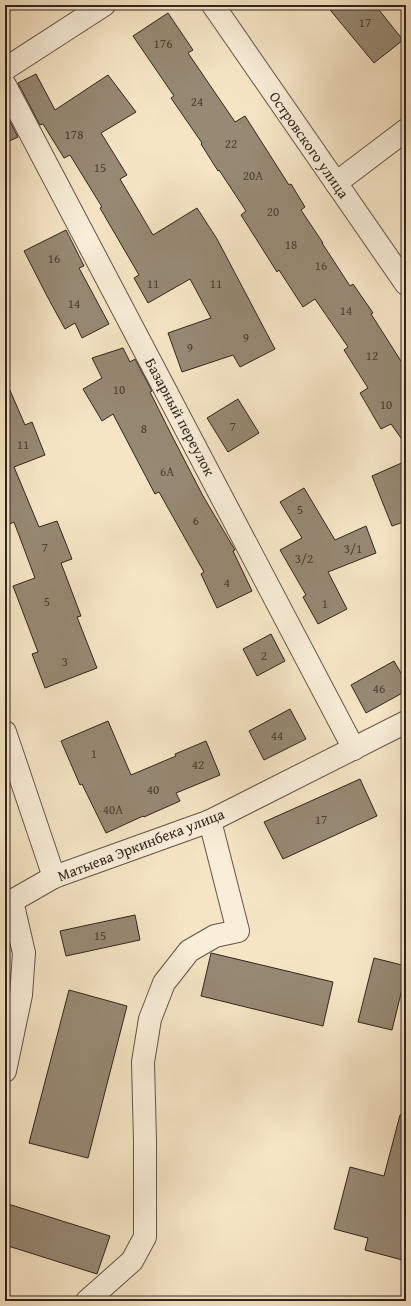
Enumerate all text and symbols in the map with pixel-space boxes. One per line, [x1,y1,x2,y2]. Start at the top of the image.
house number: 17 [359,13,371,32]
house number: 176 [154,34,172,53]
street label: Островского улица [265,87,355,203]
house number: 24 [191,92,203,111]
house number: 178 [65,125,83,144]
house number: 22 [225,134,237,153]
house number: 15 [94,158,106,177]
house number: 20А [243,166,263,185]
house number: 20 [267,202,279,221]
house number: 18 [285,235,297,254]
house number: 16 [48,249,60,268]
house number: 16 [315,256,327,275]
house number: 11 [147,274,159,293]
house number: 11 [210,274,222,293]
house number: 14 [68,294,80,313]
house number: 14 [340,301,352,320]
house number: 9 [243,328,249,347]
house number: 9 [187,338,193,357]
house number: 12 [366,346,378,365]
street label: Базарный переулок [140,354,220,480]
house number: 10 [113,380,125,399]
house number: 10 [380,395,392,414]
house number: 7 [230,417,236,436]
house number: 8 [141,419,147,438]
house number: 11 [17,435,29,454]
house number: 6А [160,462,174,481]
house number: 5 [297,500,303,519]
house number: 6 [193,511,199,530]
house number: 7 [42,538,48,557]
house number: 3/1 [344,539,362,558]
house number: 3/2 [295,549,313,568]
house number: 4 [224,573,230,592]
house number: 5 [44,592,50,611]
house number: 1 [322,594,328,613]
house number: 2 [261,646,267,665]
house number: 3 [62,652,68,671]
house number: 46 [373,679,385,698]
house number: 44 [271,726,283,745]
house number: 1 [91,744,97,763]
house number: 42 [192,755,204,774]
house number: 40 [147,780,159,799]
house number: 40А [103,800,123,819]
street label: Матыева Эркинбека улица [54,803,228,886]
house number: 17 [315,810,327,829]
house number: 15 [94,926,106,945]

